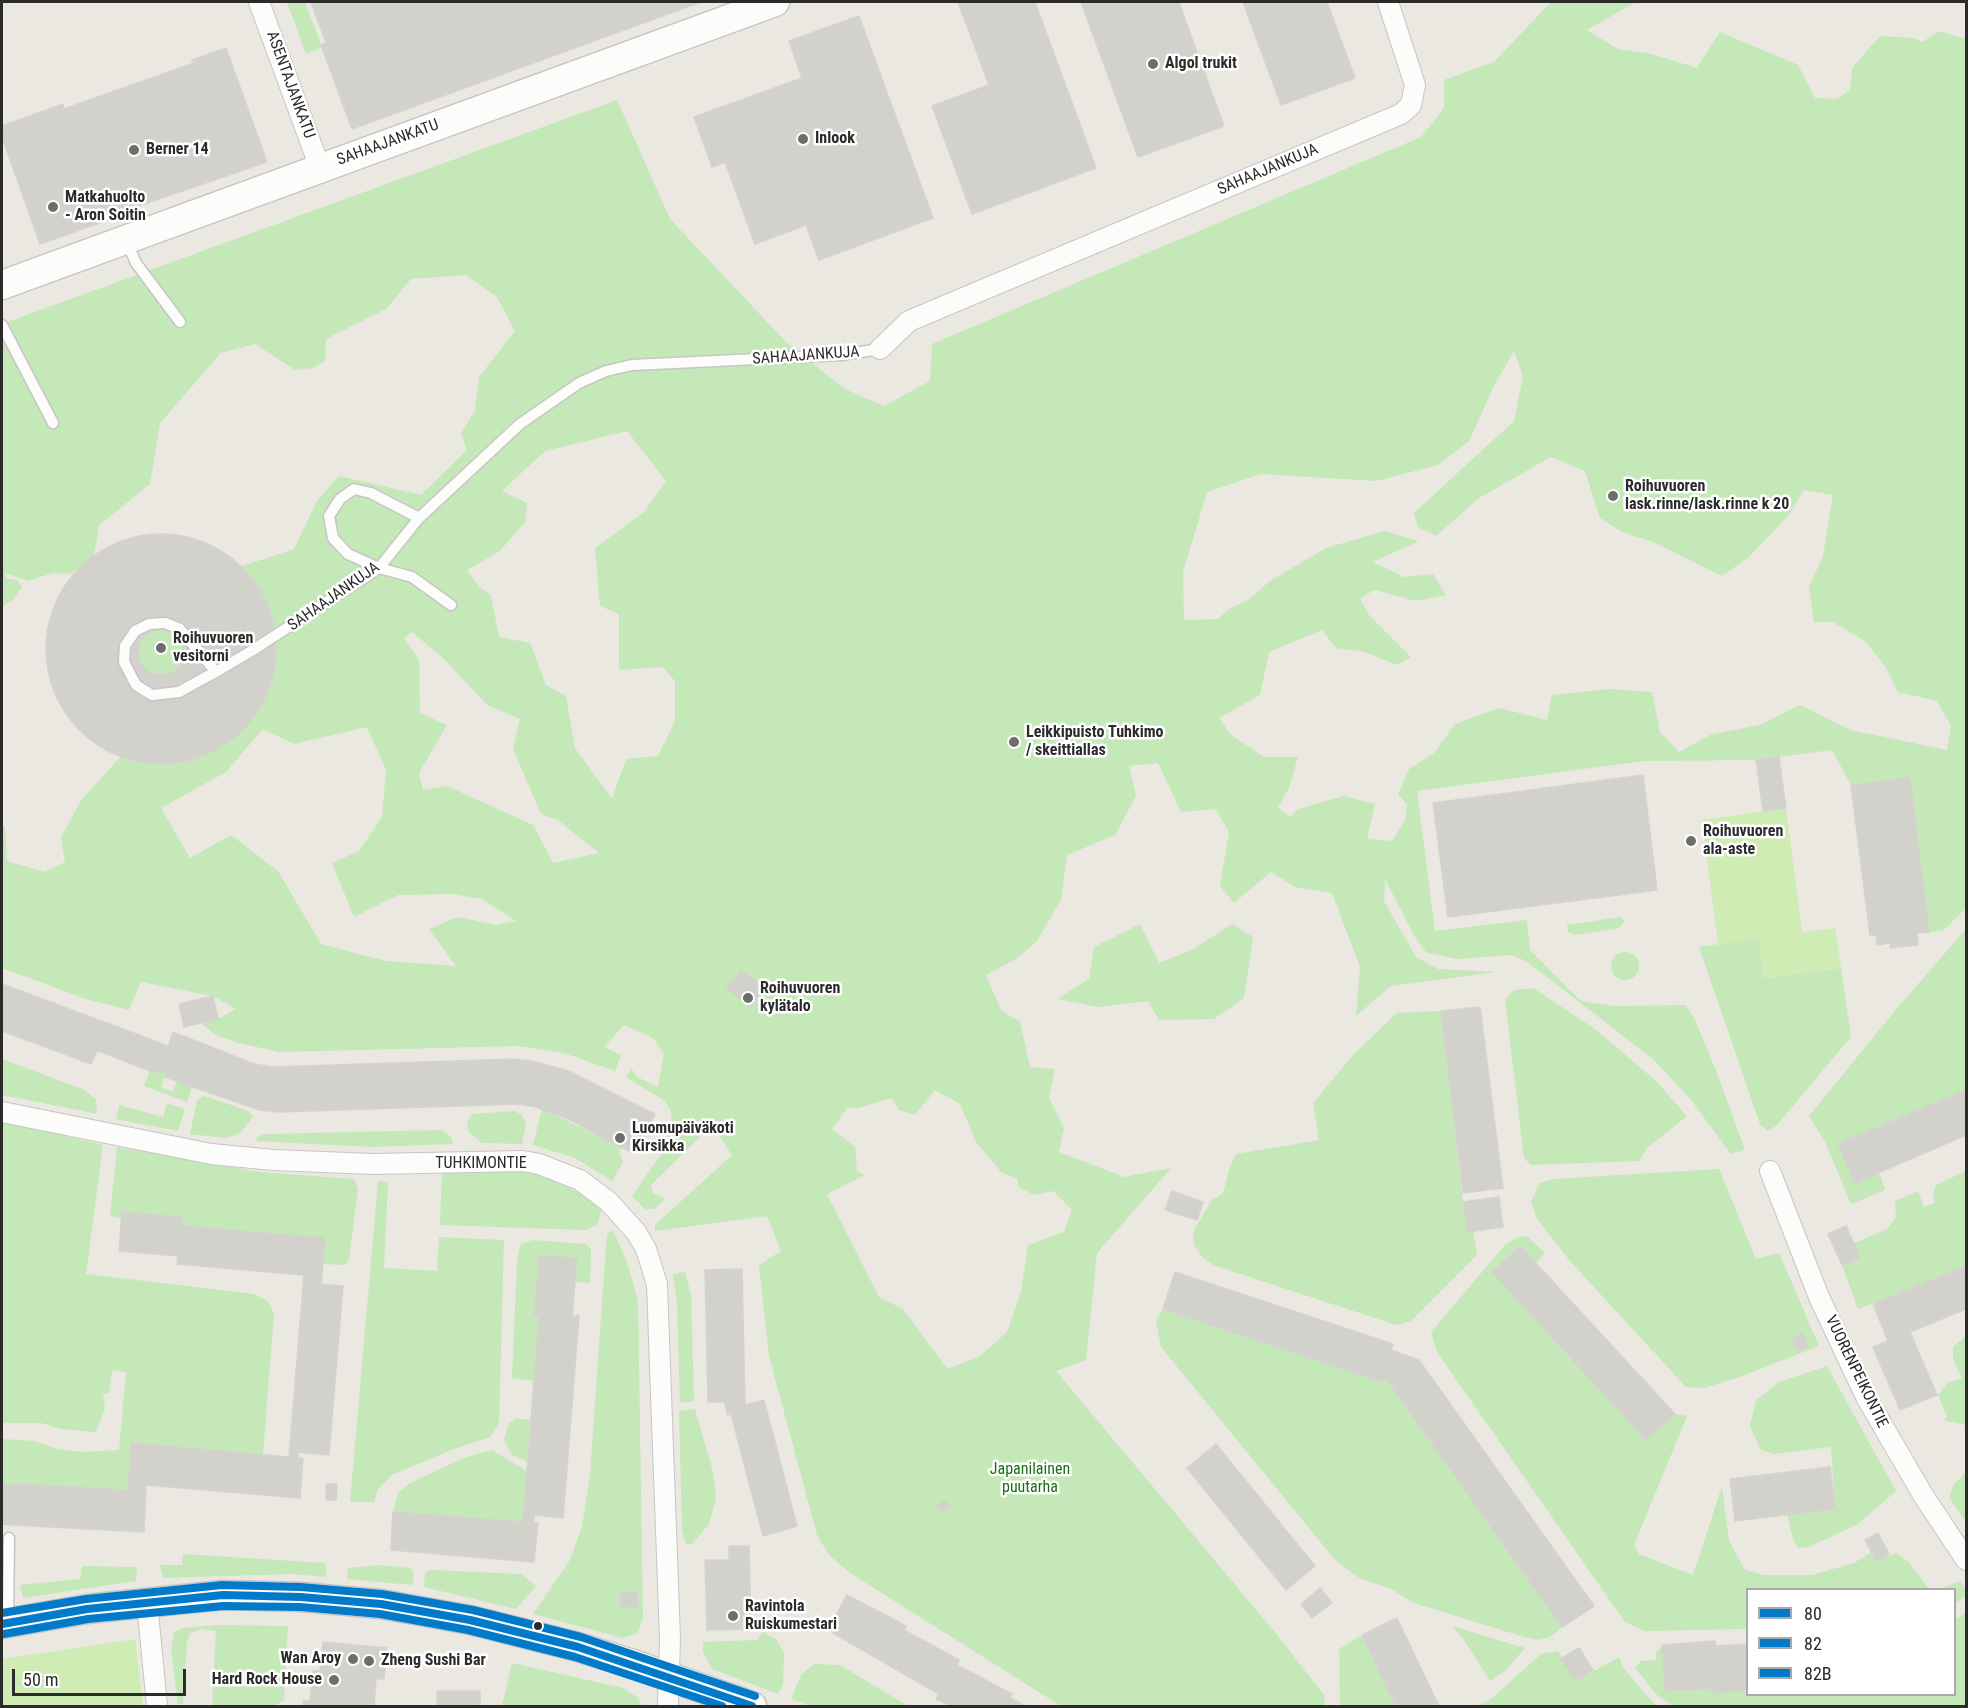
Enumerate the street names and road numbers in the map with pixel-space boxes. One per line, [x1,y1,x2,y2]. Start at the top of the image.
street label: ASENTAJANKATU [262,29,318,141]
street label: SAHAAJANKATU [334,116,442,170]
street label: SAHAAJANKUJA [1215,140,1321,200]
street label: SAHAAJANKUJA [752,343,860,369]
street label: SAHAAJANKUJA [285,558,383,636]
street label: TUHKIMONTIE [435,1154,527,1174]
street label: VUORENPEIKONTIE [1820,1313,1892,1431]

